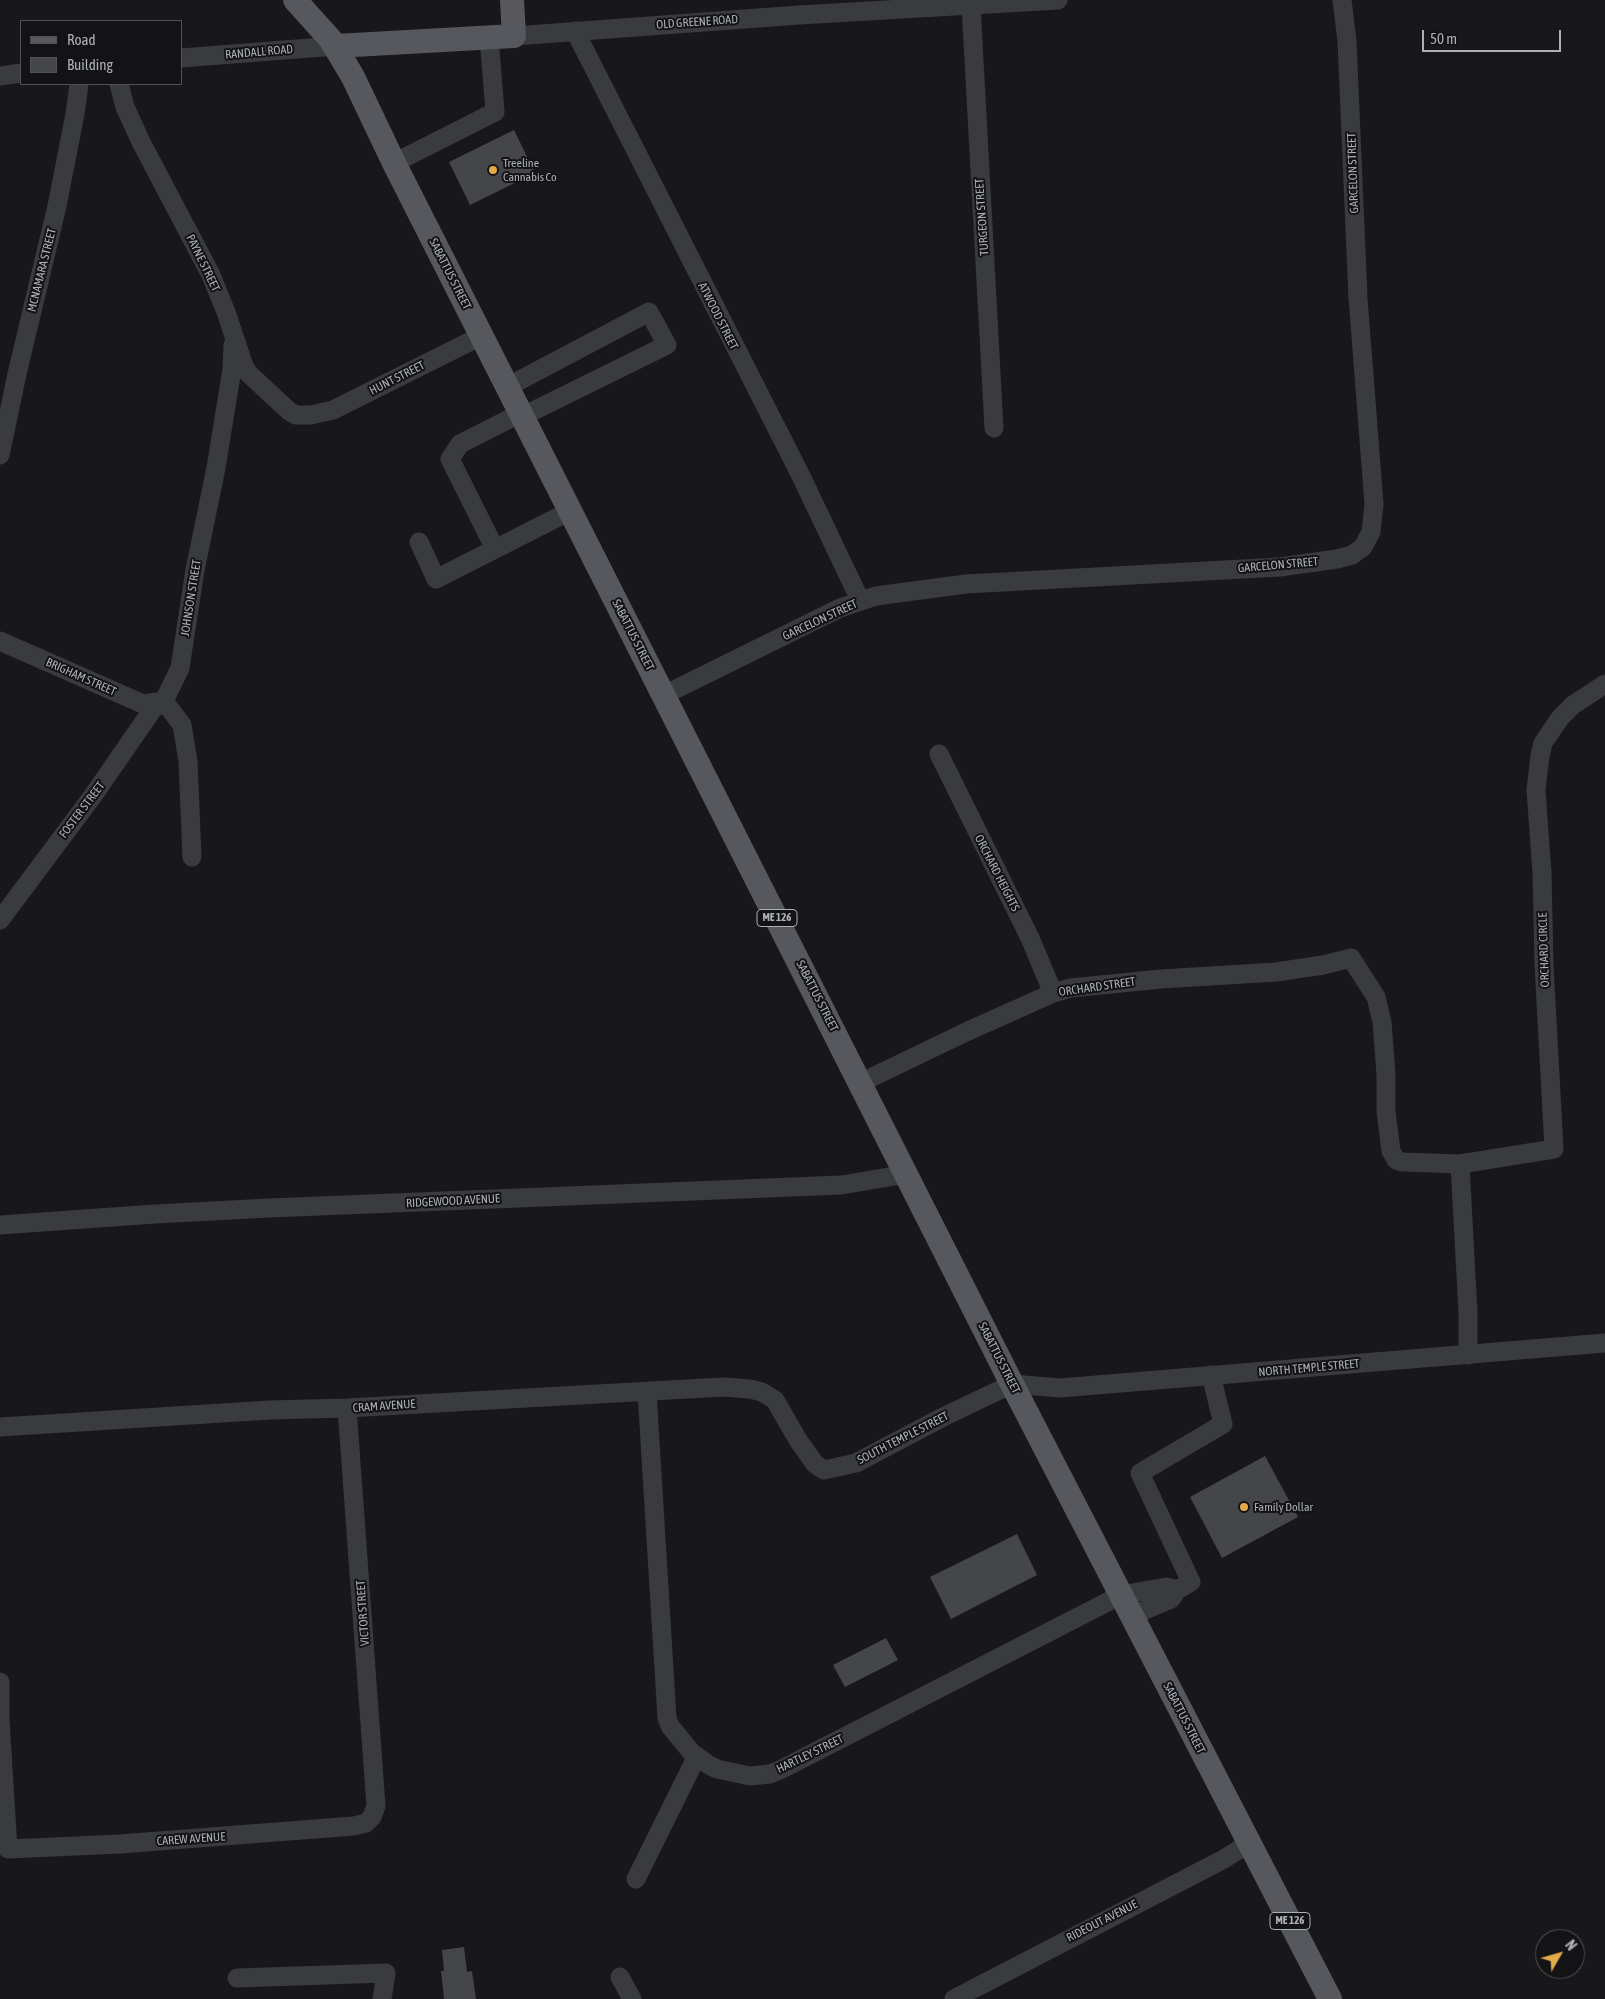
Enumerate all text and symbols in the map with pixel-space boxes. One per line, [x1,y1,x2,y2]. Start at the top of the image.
street label: OLD GREENE ROAD [656,12,738,32]
legend [20,20,182,85]
scale bar [1425,20,1564,52]
text: 50 m [1430,30,1457,47]
text: Road [67,31,96,48]
street label: RANDALL ROAD [225,42,293,62]
text: Building [67,56,113,73]
street label: GARCELON STREET [1344,132,1362,214]
place label: Treeline Cannabis Co [503,156,557,184]
marker: Treeline Cannabis Co [487,164,499,176]
street label: TURGEON STREET [972,178,992,256]
street label: MCNAMARA STREET [25,227,59,313]
street label: PAYNE STREET [183,232,223,294]
street label: SABATTUS STREET [426,236,474,312]
street label: ATWOOD STREET [695,280,741,352]
street label: HUNT STREET [367,358,427,398]
street label: GARCELON STREET [1237,554,1319,576]
street label: JOHNSON STREET [178,559,204,637]
street label: GARCELON STREET [780,596,860,644]
street label: SABATTUS STREET [609,597,657,673]
street label: BRIGHAM STREET [44,655,118,699]
street label: FOSTER STREET [56,779,108,841]
street label: ORCHARD HEIGHTS [971,832,1023,914]
road number: ME 126 [757,910,797,926]
street label: ORCHARD CIRCLE [1535,912,1553,988]
street label: SABATTUS STREET [793,958,841,1034]
street label: ORCHARD STREET [1058,974,1136,1000]
street label: RIDGEWOOD AVENUE [406,1191,500,1211]
street label: SABATTUS STREET [975,1320,1023,1396]
street label: NORTH TEMPLE STREET [1258,1356,1360,1380]
street label: CRAM AVENUE [352,1397,416,1415]
street label: SOUTH TEMPLE STREET [855,1409,951,1467]
place label: Family Dollar [1254,1500,1313,1514]
marker: Family Dollar [1238,1501,1250,1513]
street label: VICTOR STREET [354,1580,372,1646]
street label: SABATTUS STREET [1160,1680,1208,1756]
street label: HARTLEY STREET [774,1732,846,1776]
street label: CAREW AVENUE [156,1829,226,1849]
street label: RIDEOUT AVENUE [1064,1897,1140,1945]
road number: ME 126 [1270,1912,1310,1930]
north arrow [1535,1929,1585,1979]
text: N [1562,1937,1580,1954]

